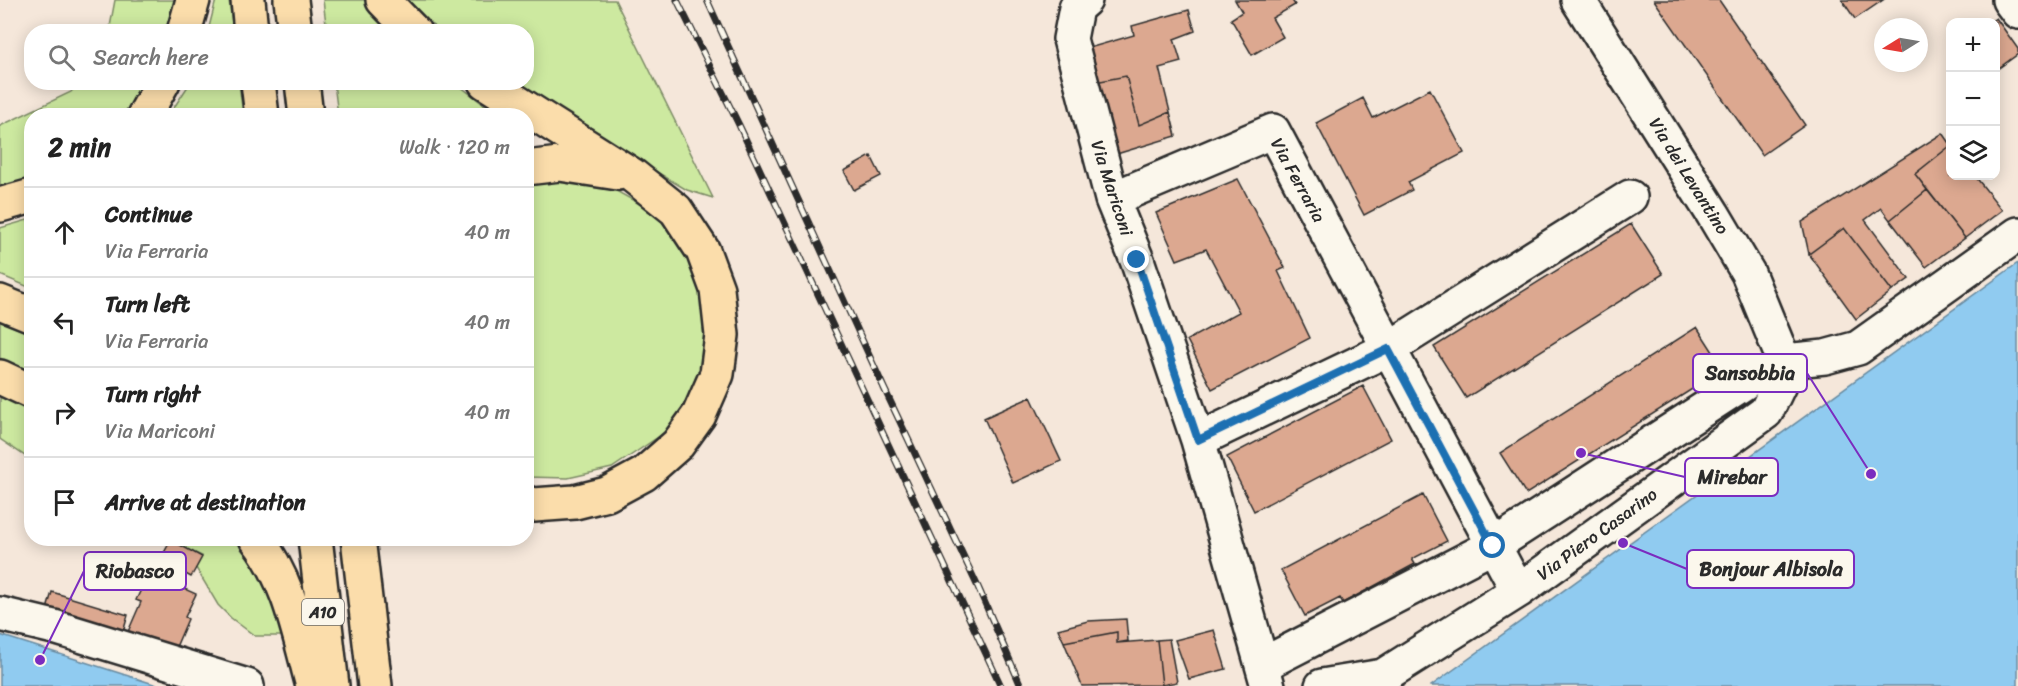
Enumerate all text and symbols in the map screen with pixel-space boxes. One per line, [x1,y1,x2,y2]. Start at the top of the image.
north arrow [1874,18,1928,72]
map controls [1946,18,2000,180]
button: + [1946,18,2000,72]
search box [24,24,534,90]
text: Search here [93,38,209,77]
icon: search [45,41,78,74]
button: − [1946,72,2000,126]
street label: Via dei Levantino [1640,111,1738,241]
text: 2 min [48,124,111,170]
button: layers [1946,126,2000,180]
text: Walk · 120 m [399,130,510,165]
street label: Via Ferraria [1261,132,1335,228]
street label: Via Mariconi [1081,136,1143,241]
text: Continue [105,195,193,234]
text: 40 m [464,215,510,250]
icon: ahead [48,216,81,249]
text: Via Ferraria [105,234,208,269]
route end [1123,246,1149,272]
text: Turn left [105,285,190,324]
text: 40 m [464,305,510,340]
icon: left [48,306,81,339]
text: Via Ferraria [105,324,208,359]
callout: Sansobbia [1693,354,1807,392]
text: Sansobbia [1704,356,1795,391]
text: Turn right [105,375,200,414]
text: 40 m [464,395,510,430]
icon: right [48,396,81,429]
text: Via Mariconi [105,414,215,449]
callout: Mirebar [1685,458,1778,496]
text: Mirebar [1696,460,1768,495]
street label: Via Piero Casarino [1530,479,1664,589]
text: Arrive at destination [105,483,306,522]
icon: arrive [48,486,81,519]
route start [1479,532,1505,558]
callout: Bonjour Albisola [1687,550,1854,588]
callout: Riobasco [84,552,186,590]
text: Bonjour Albisola [1699,552,1844,587]
text: Riobasco [95,554,175,589]
road number: A10 [302,599,344,625]

